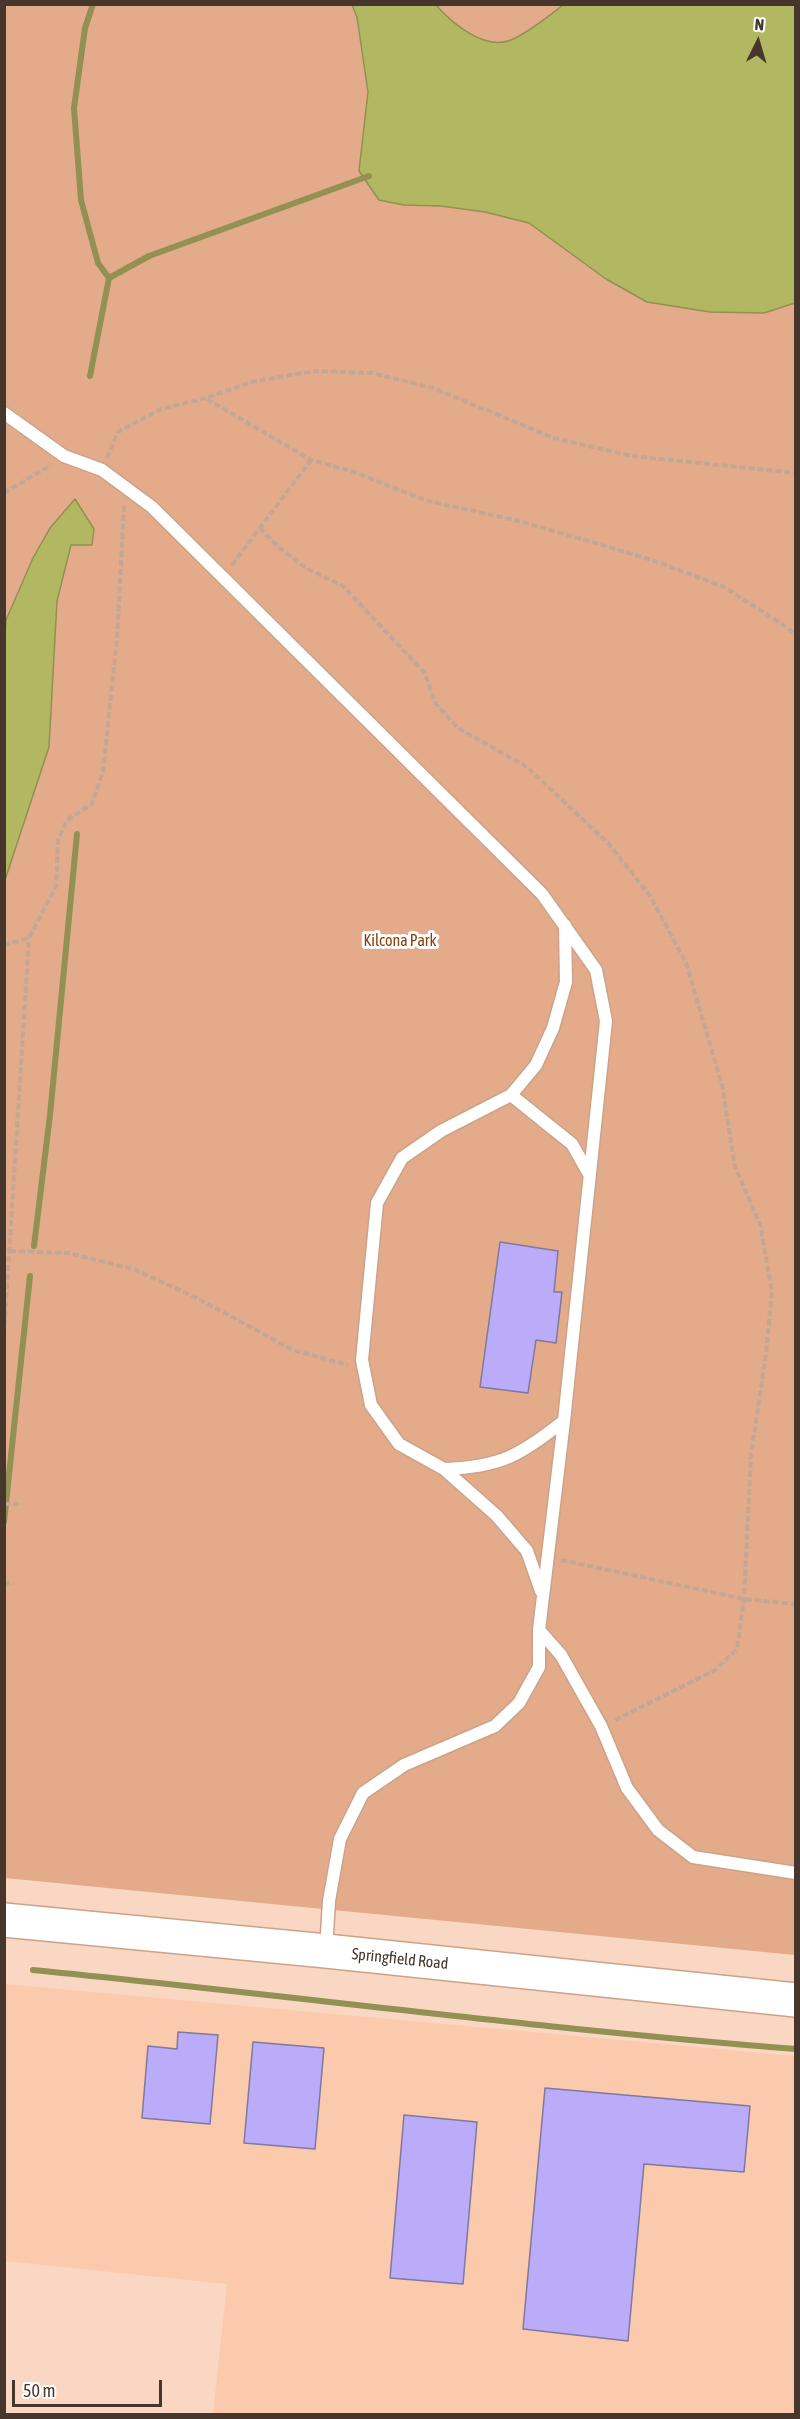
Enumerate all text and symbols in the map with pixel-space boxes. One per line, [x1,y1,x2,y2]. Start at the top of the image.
north arrow [728,12,788,72]
text: N [754,15,765,33]
park label: Kilcona Park [363,931,437,951]
street label: Springfield Road [351,1944,449,1974]
scale bar [15,2368,165,2406]
text: 50 m [23,2380,55,2401]

